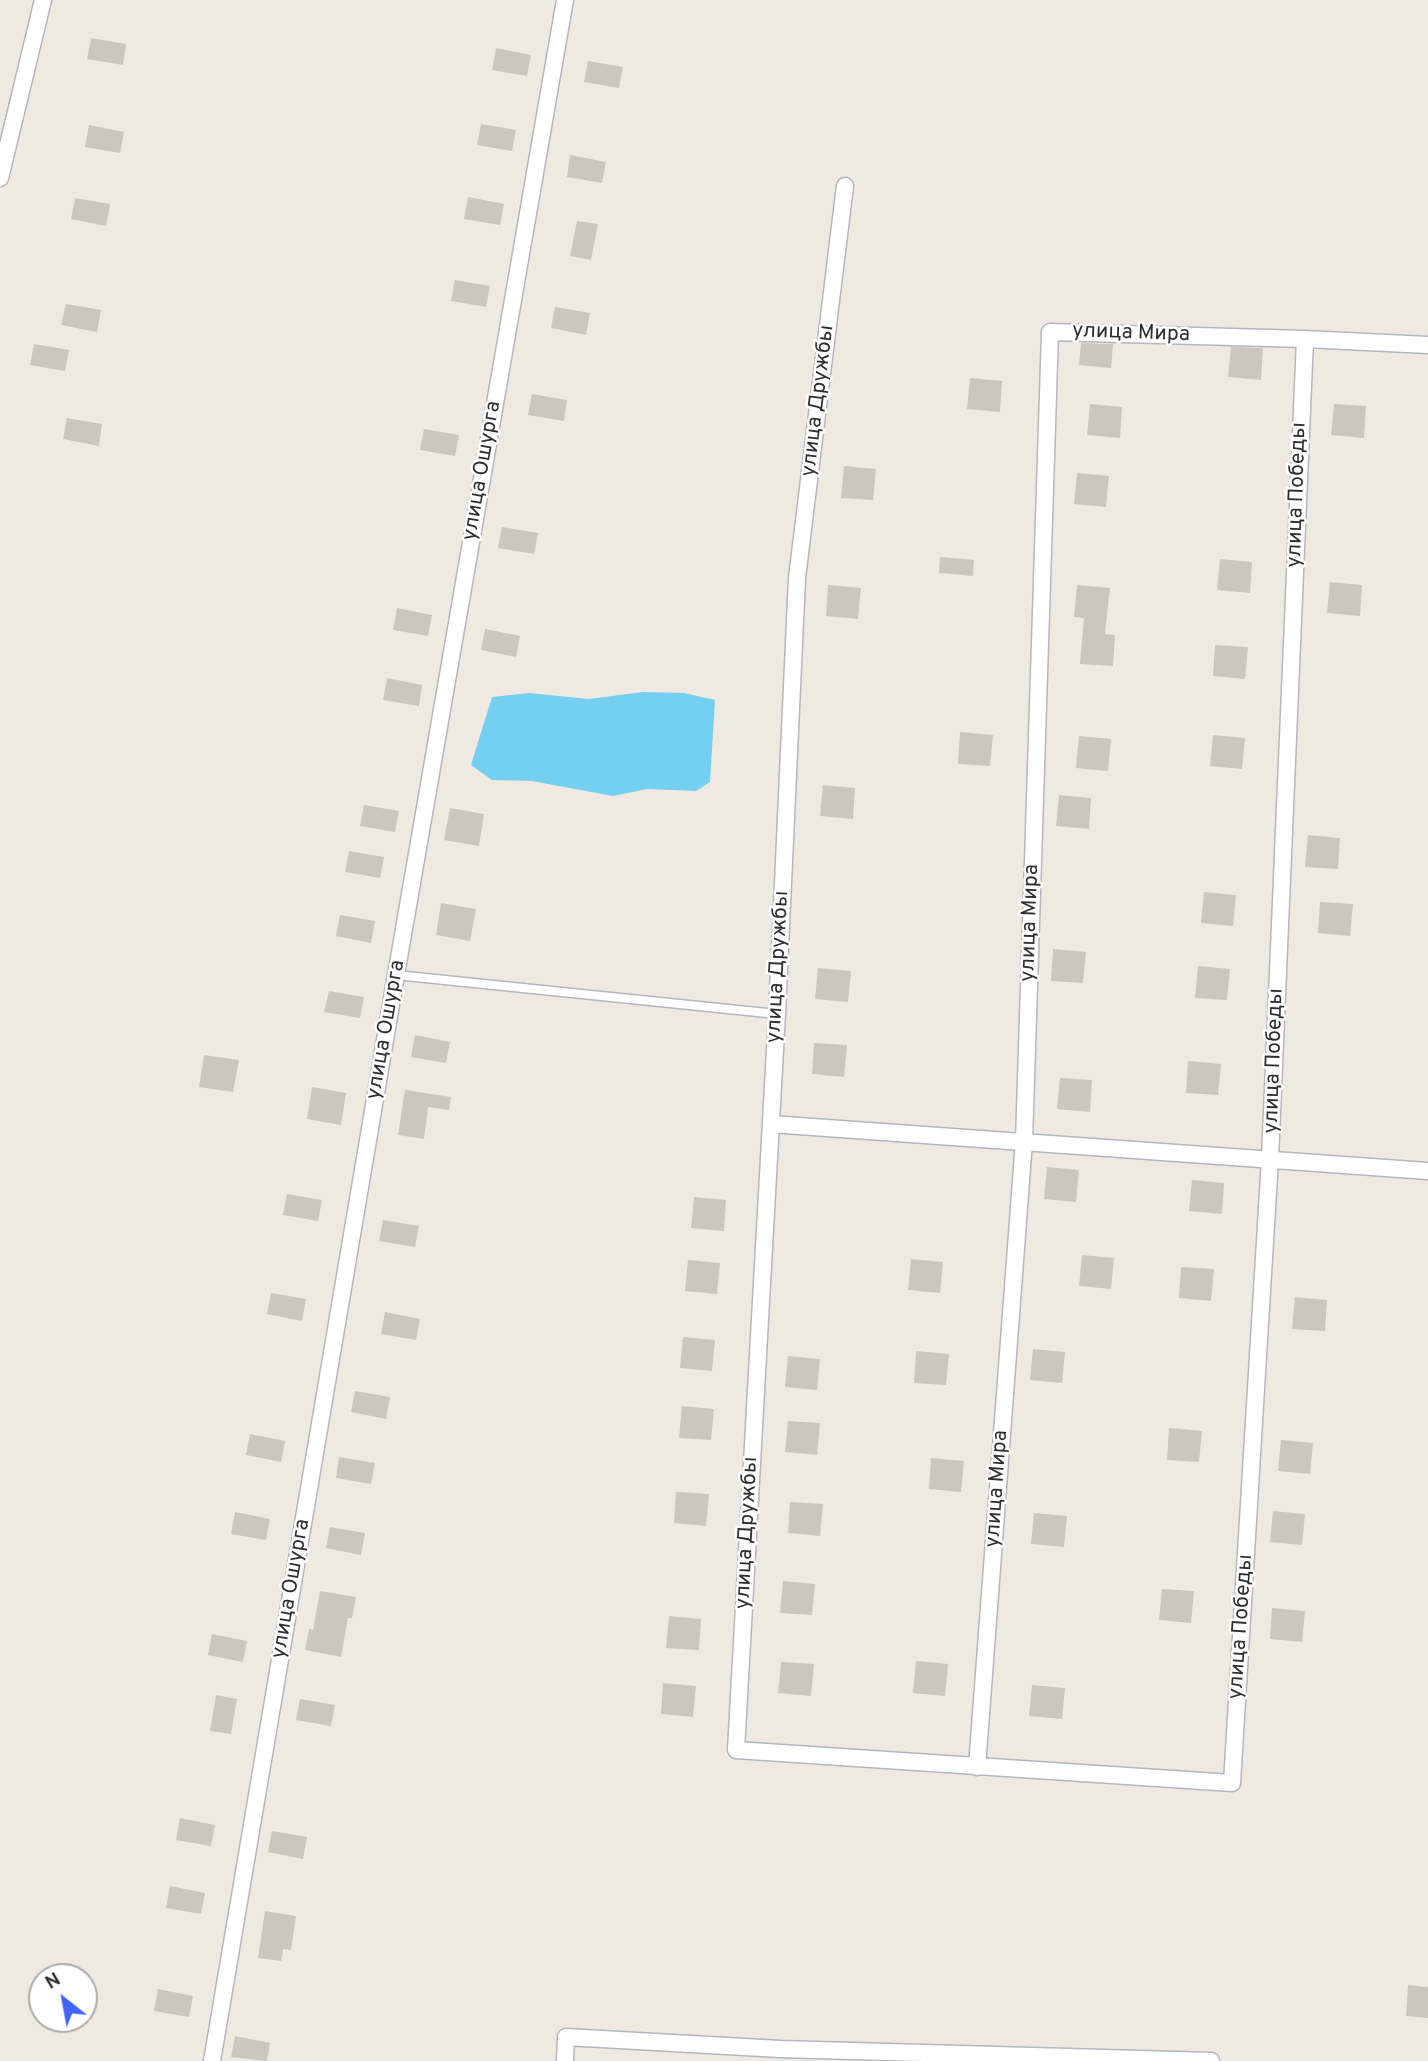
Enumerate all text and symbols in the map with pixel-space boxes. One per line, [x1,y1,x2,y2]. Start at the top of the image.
street label: улица Мира [1072,319,1190,349]
street label: улица Дружбы [797,324,841,478]
street label: улица Ошурга [458,399,508,543]
street label: улица Победы [1283,422,1313,568]
street label: улица Мира [1016,864,1046,982]
street label: улица Дружбы [762,890,796,1044]
street label: улица Ошурга [362,958,412,1102]
street label: улица Победы [1260,988,1290,1134]
street label: улица Мира [981,1429,1015,1549]
street label: улица Дружбы [731,1456,765,1610]
street label: улица Ошурга [267,1517,317,1661]
street label: улица Победы [1224,1554,1260,1700]
north arrow [28,1963,98,2033]
text: N [41,1968,65,1996]

